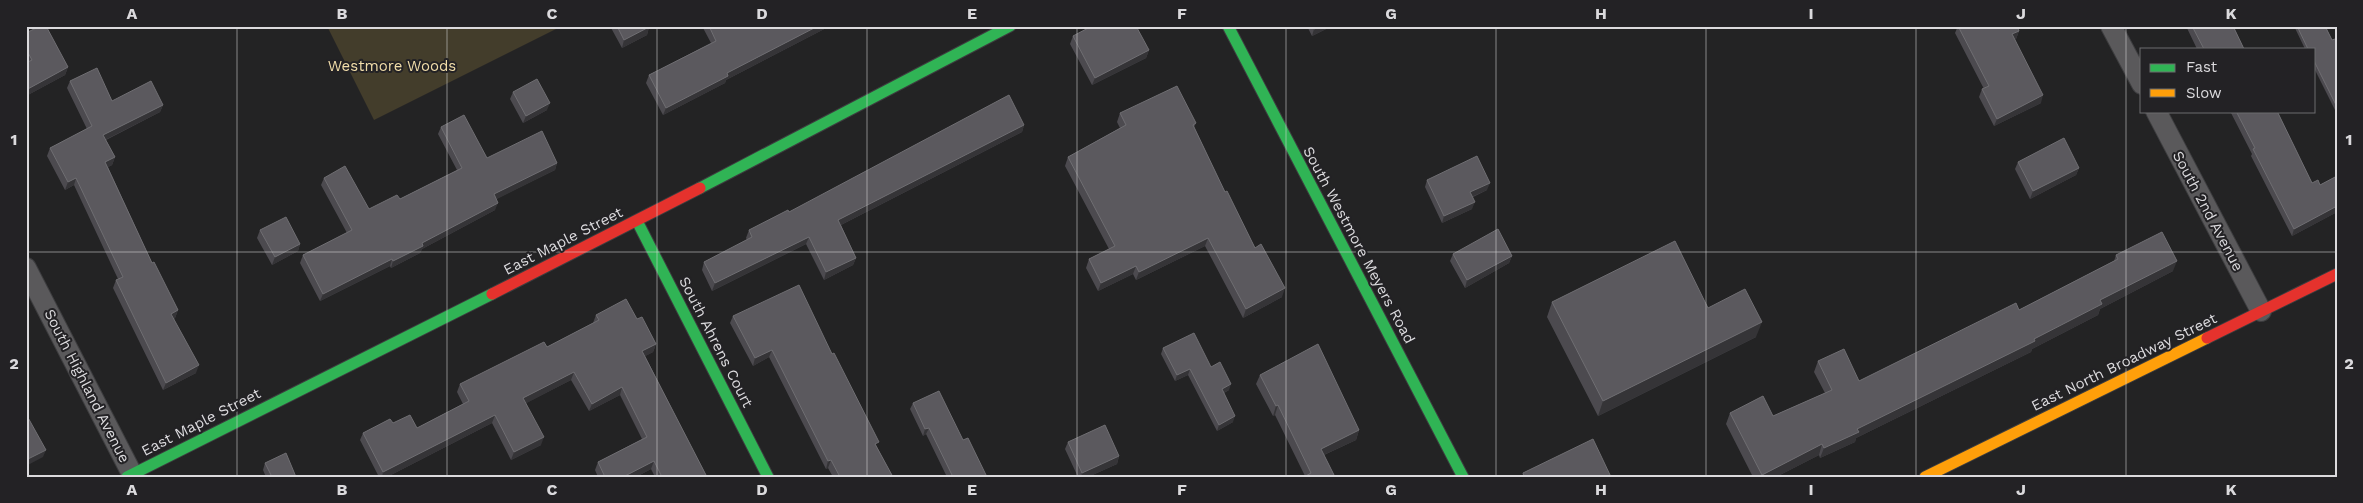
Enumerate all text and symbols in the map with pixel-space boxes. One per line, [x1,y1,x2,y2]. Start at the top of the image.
text: A [127,4,138,23]
text: B [337,4,348,23]
text: C [547,4,558,23]
text: D [756,4,768,23]
text: E [967,4,977,23]
text: F [1177,4,1187,23]
text: G [1385,4,1397,23]
text: H [1595,4,1607,23]
text: I [1808,4,1814,23]
text: J [2016,4,2026,23]
text: K [2225,4,2237,23]
legend [2140,48,2316,112]
park label: Westmore Woods [328,57,456,75]
text: Fast [2186,58,2218,76]
text: Slow [2186,84,2222,102]
text: 1 [11,130,17,149]
text: 1 [2346,130,2352,149]
street label: South Westmore Meyers Road [1299,143,1419,347]
street label: South 2nd Avenue [2169,148,2247,274]
street label: East Maple Street [500,203,626,279]
street label: South Ahrens Court [675,274,757,411]
street label: South Highland Avenue [40,306,134,466]
street label: East North Broadway Street [2028,309,2220,415]
text: 2 [9,354,19,373]
text: 2 [2344,354,2354,373]
street label: East Maple Street [138,384,264,460]
text: A [127,480,138,499]
text: B [337,480,348,499]
text: C [547,480,558,499]
text: D [756,480,768,499]
text: E [967,480,977,499]
text: F [1177,480,1187,499]
text: G [1385,480,1397,499]
text: H [1595,480,1607,499]
text: I [1808,480,1814,499]
text: J [2016,480,2026,499]
text: K [2225,480,2237,499]

